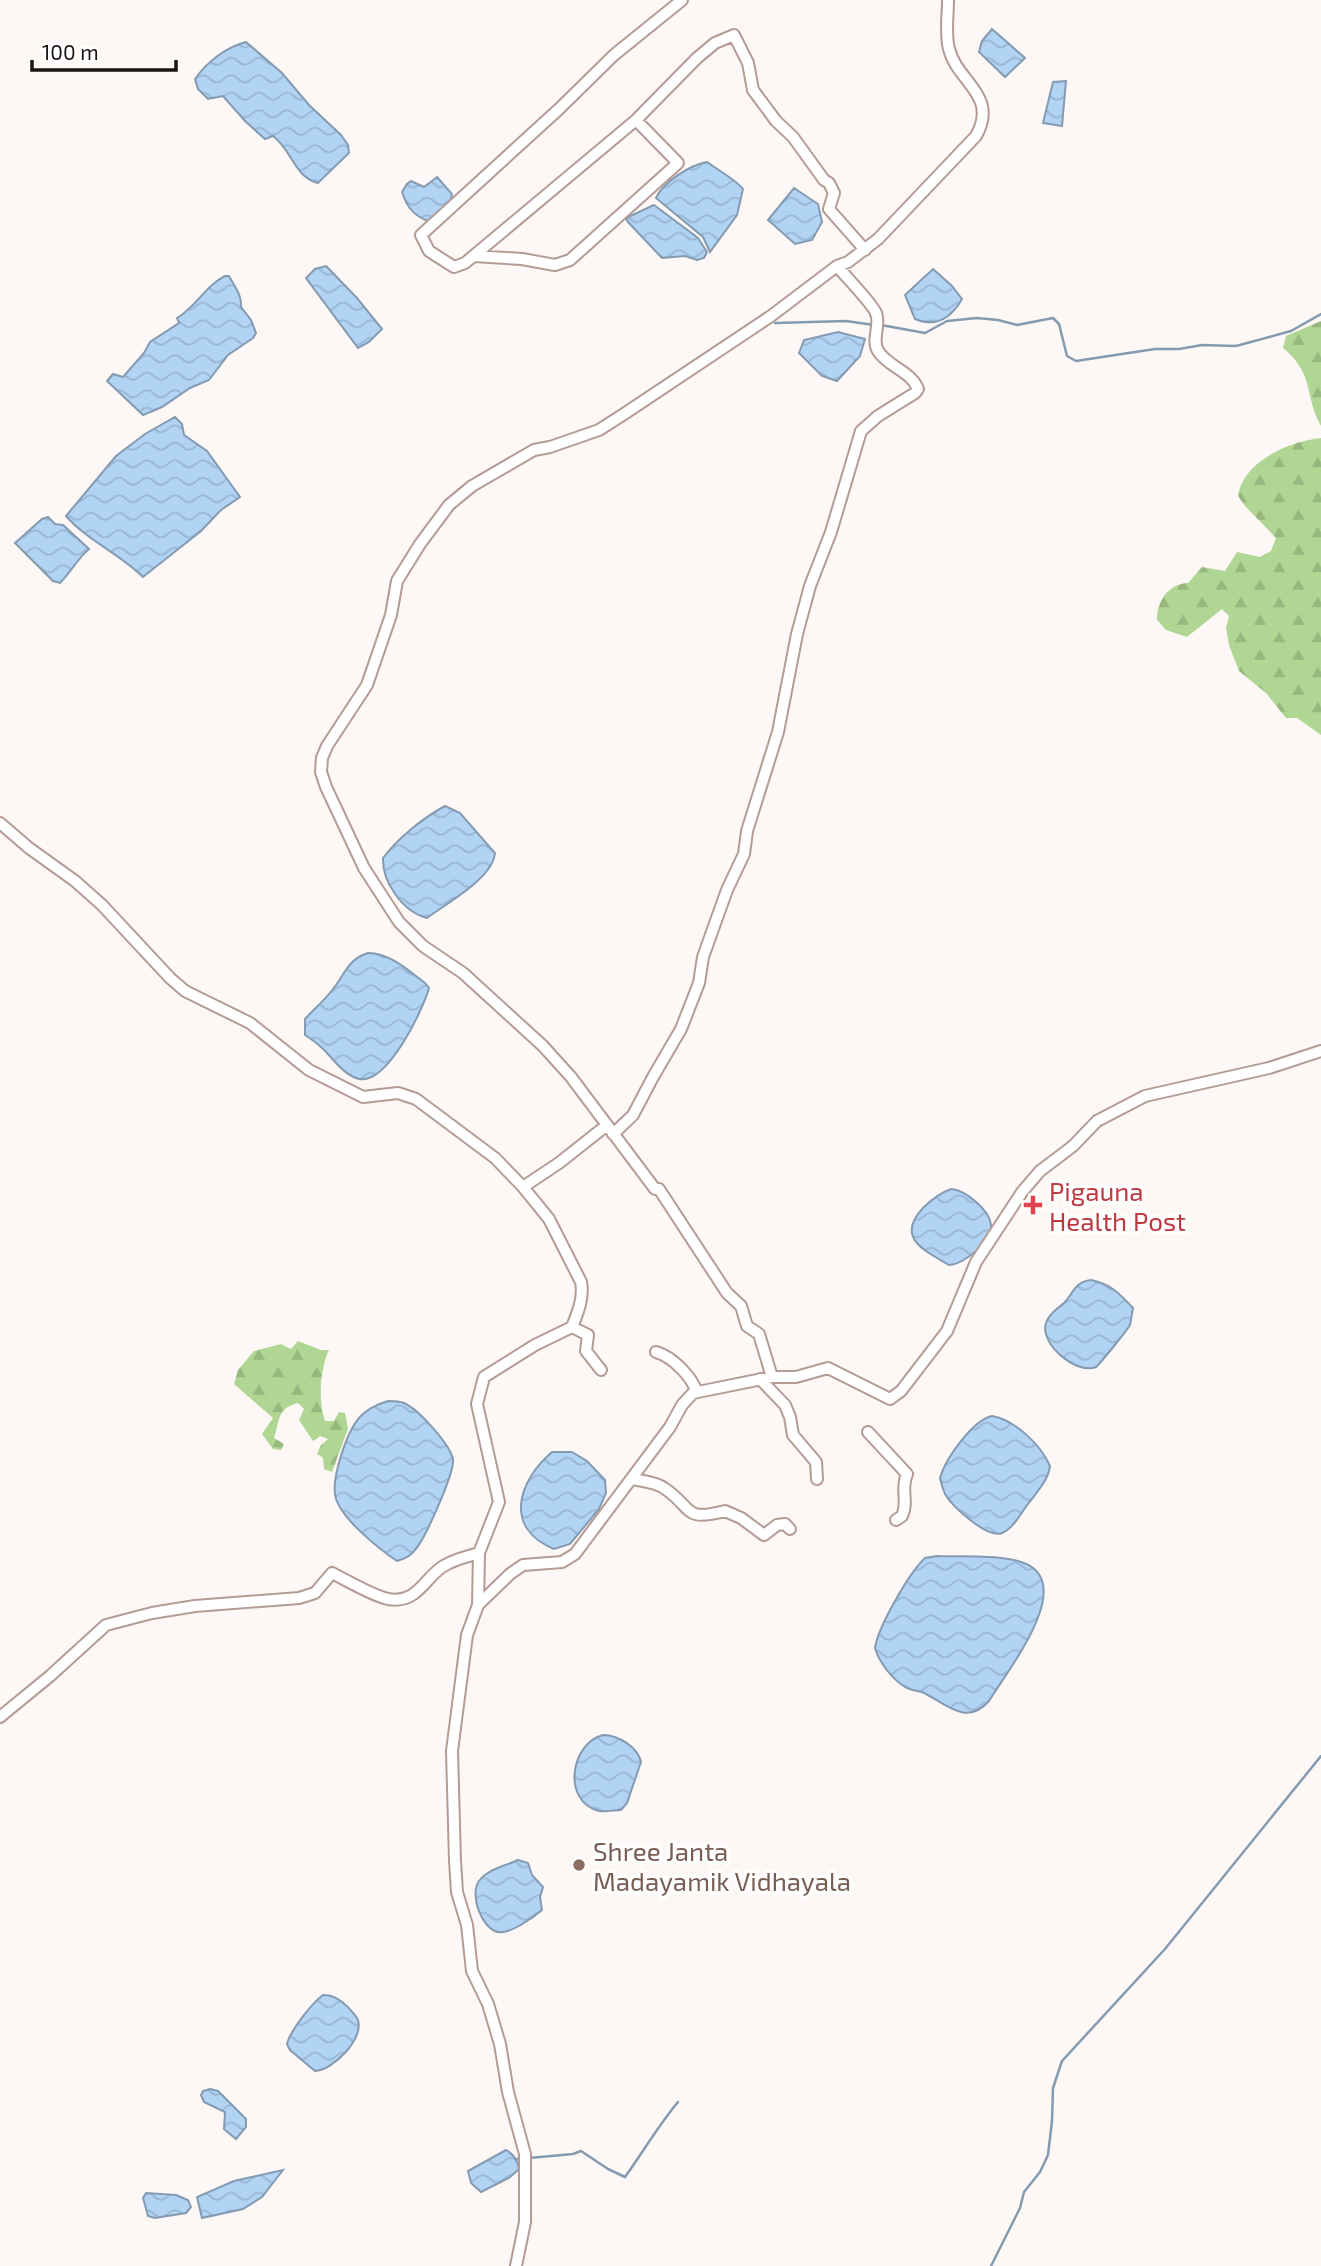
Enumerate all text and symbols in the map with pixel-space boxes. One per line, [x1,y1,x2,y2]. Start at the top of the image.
scale bar [32,28,175,72]
text: 100 m [42,39,99,64]
place label: Pigauna Health Post [1049,1175,1186,1236]
marker: Pigauna Health Post [1023,1195,1043,1215]
place label: Shree Janta Madayamik Vidhayala [593,1835,851,1896]
marker: Shree Janta Madayamik Vidhayala [571,1857,587,1873]

